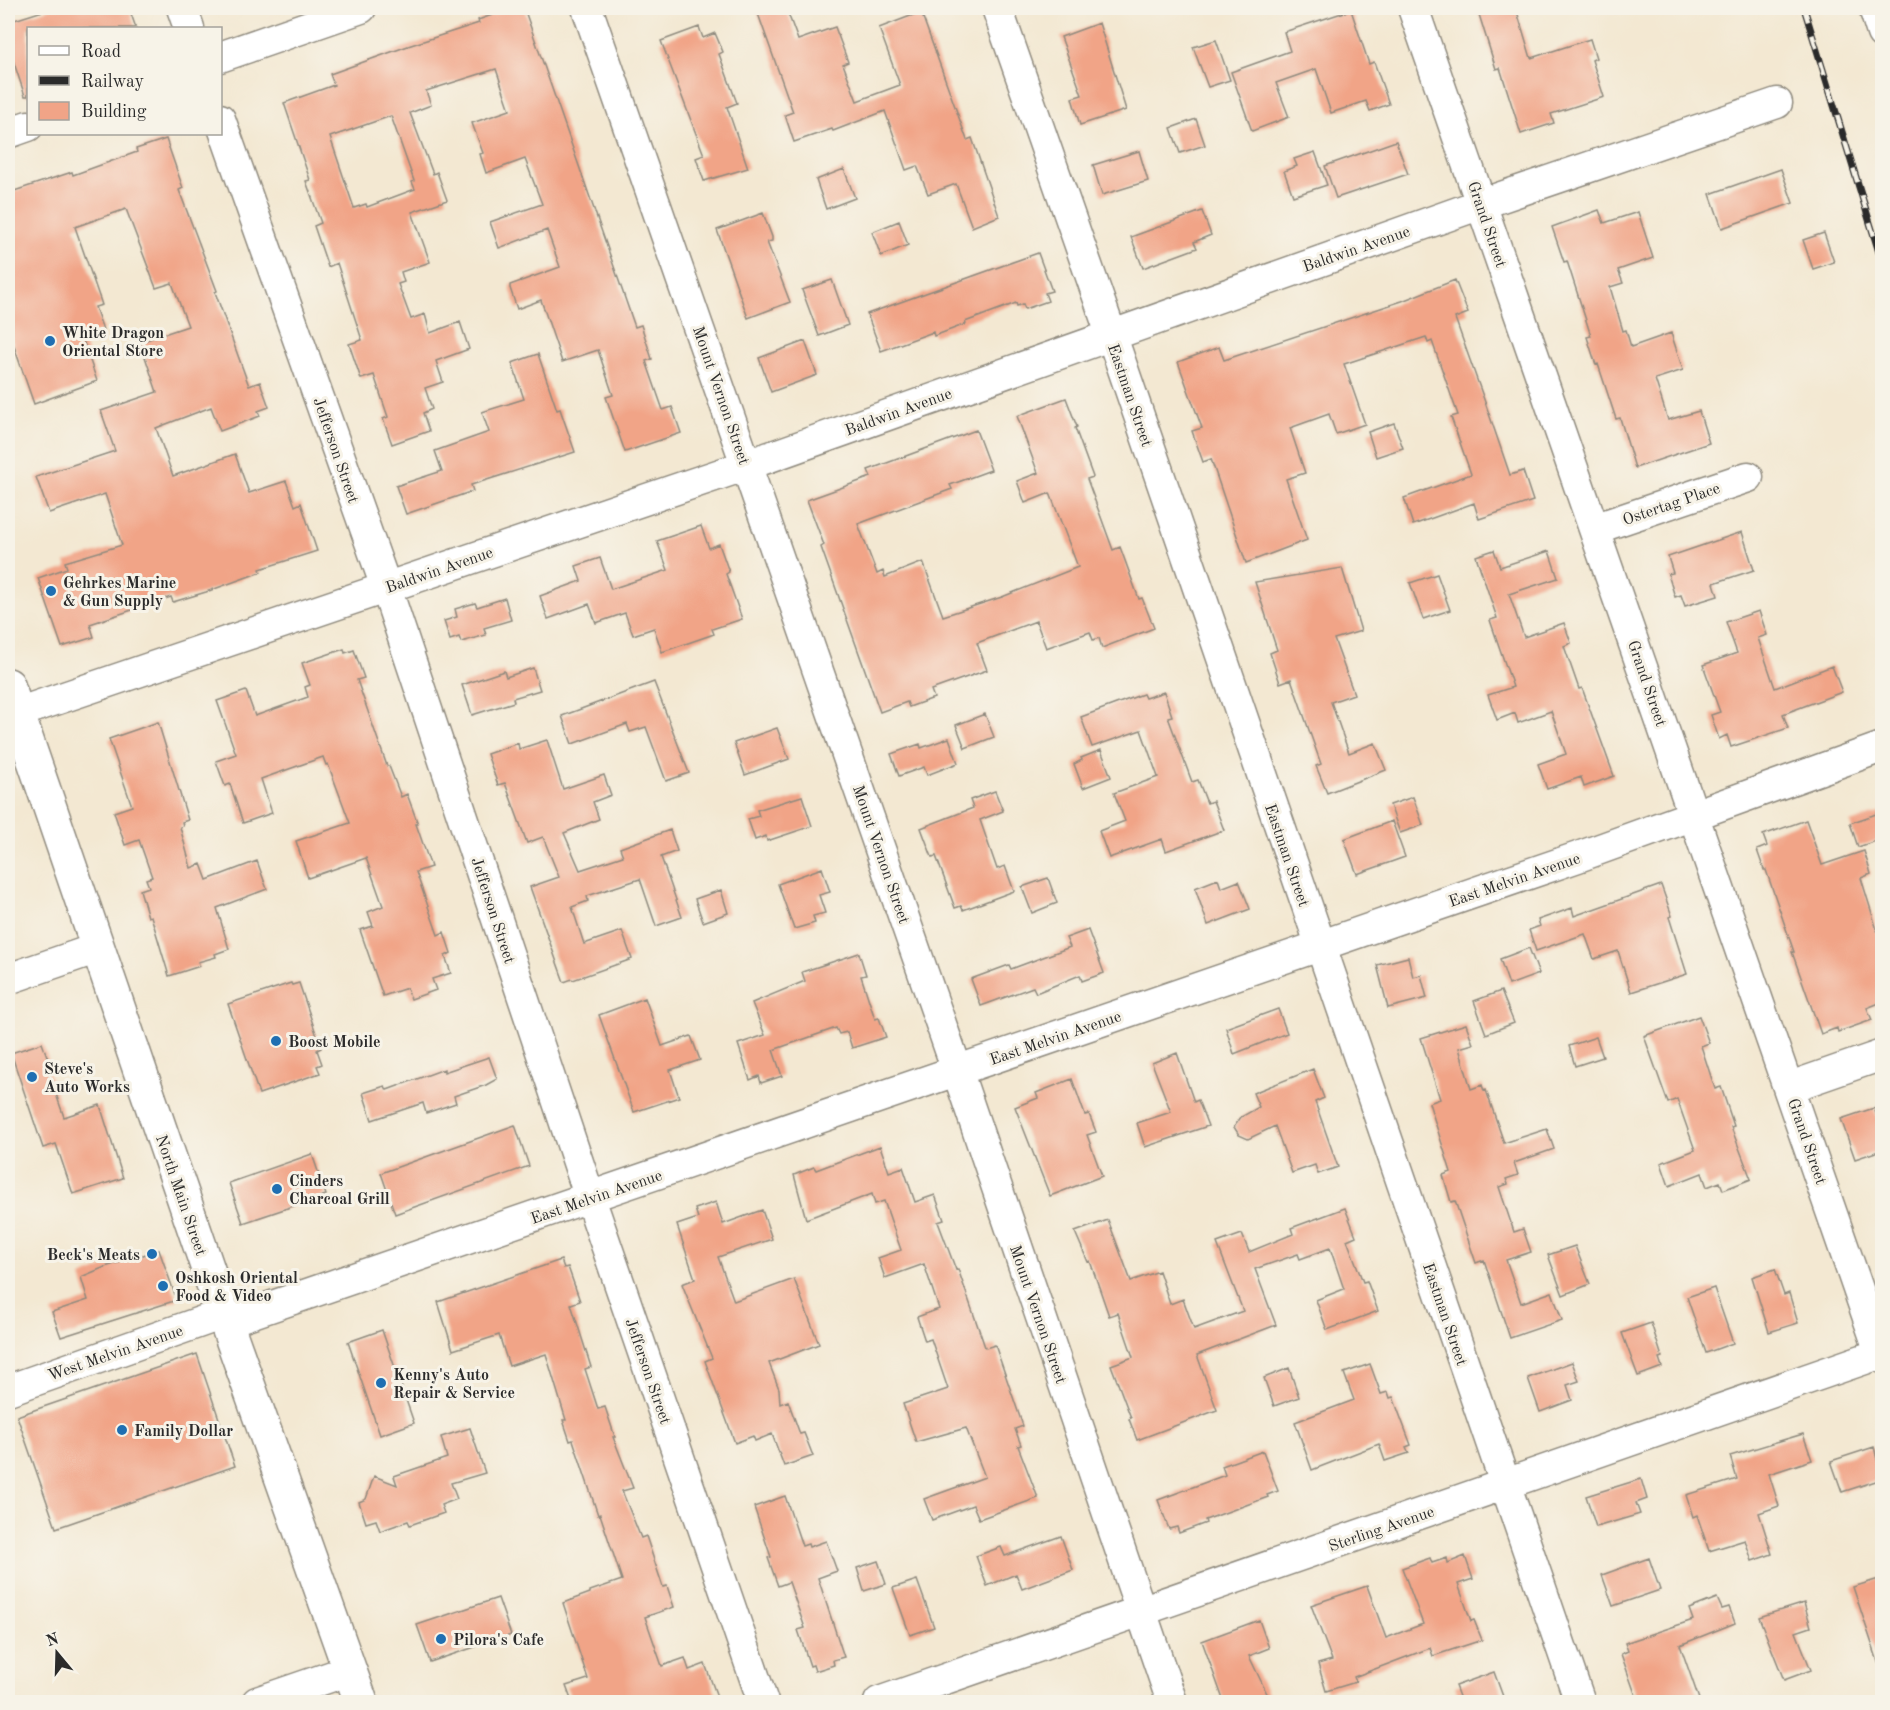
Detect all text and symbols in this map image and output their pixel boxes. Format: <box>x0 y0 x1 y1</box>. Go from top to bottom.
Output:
legend <box>27 27 222 135</box>
text: Road <box>81 43 121 61</box>
text: Railway <box>81 73 144 91</box>
text: Building <box>81 103 147 121</box>
street label: Grand Street <box>1464 180 1508 270</box>
street label: Baldwin Avenue <box>1301 224 1412 276</box>
street label: Mount Vernon Street <box>689 324 751 467</box>
place label: White Dragon Oriental Store <box>62 326 164 360</box>
marker: White Dragon Oriental Store <box>43 334 57 348</box>
street label: Eastman Street <box>1104 342 1154 450</box>
street label: Baldwin Avenue <box>843 386 954 440</box>
street label: Jefferson Street <box>309 396 361 506</box>
street label: Ostertag Place <box>1621 481 1722 529</box>
street label: Baldwin Avenue <box>384 545 495 597</box>
place label: Gehrkes Marine & Gun Supply <box>63 576 176 610</box>
marker: Gehrkes Marine & Gun Supply <box>44 584 58 598</box>
street label: Grand Street <box>1624 639 1668 729</box>
street label: Mount Vernon Street <box>849 783 911 926</box>
street label: Eastman Street <box>1261 802 1311 910</box>
street label: East Melvin Avenue <box>1447 851 1582 911</box>
street label: Jefferson Street <box>467 855 517 966</box>
street label: East Melvin Avenue <box>988 1009 1123 1069</box>
marker: Boost Mobile <box>269 1034 283 1048</box>
place label: Boost Mobile <box>288 1035 381 1051</box>
place label: Steve's Auto Works <box>44 1062 130 1096</box>
marker: Steve's Auto Works <box>25 1070 39 1084</box>
street label: Grand Street <box>1784 1097 1828 1187</box>
street label: North Main Street <box>152 1133 208 1259</box>
street label: East Melvin Avenue <box>529 1168 664 1228</box>
place label: Cinders Charcoal Grill <box>289 1174 390 1208</box>
marker: Cinders Charcoal Grill <box>270 1182 284 1196</box>
street label: Mount Vernon Street <box>1006 1243 1068 1386</box>
marker: Beck's Meats <box>145 1247 159 1261</box>
place label: Beck's Meats <box>47 1248 140 1264</box>
street label: Eastman Street <box>1419 1261 1469 1369</box>
place label: Oshkosh Oriental Food & Video <box>175 1271 298 1305</box>
marker: Oshkosh Oriental Food & Video <box>156 1279 170 1293</box>
street label: Jefferson Street <box>621 1317 673 1427</box>
street label: West Melvin Avenue <box>46 1323 185 1385</box>
place label: Kenny's Auto Repair & Service <box>393 1368 515 1402</box>
marker: Kenny's Auto Repair & Service <box>374 1376 388 1390</box>
marker: Family Dollar <box>115 1423 129 1437</box>
place label: Family Dollar <box>134 1424 233 1440</box>
street label: Sterling Avenue <box>1327 1504 1437 1555</box>
north arrow <box>27 1623 87 1683</box>
text: N <box>44 1631 62 1650</box>
marker: Pilora's Cafe <box>434 1632 448 1646</box>
place label: Pilora's Cafe <box>453 1633 544 1649</box>

